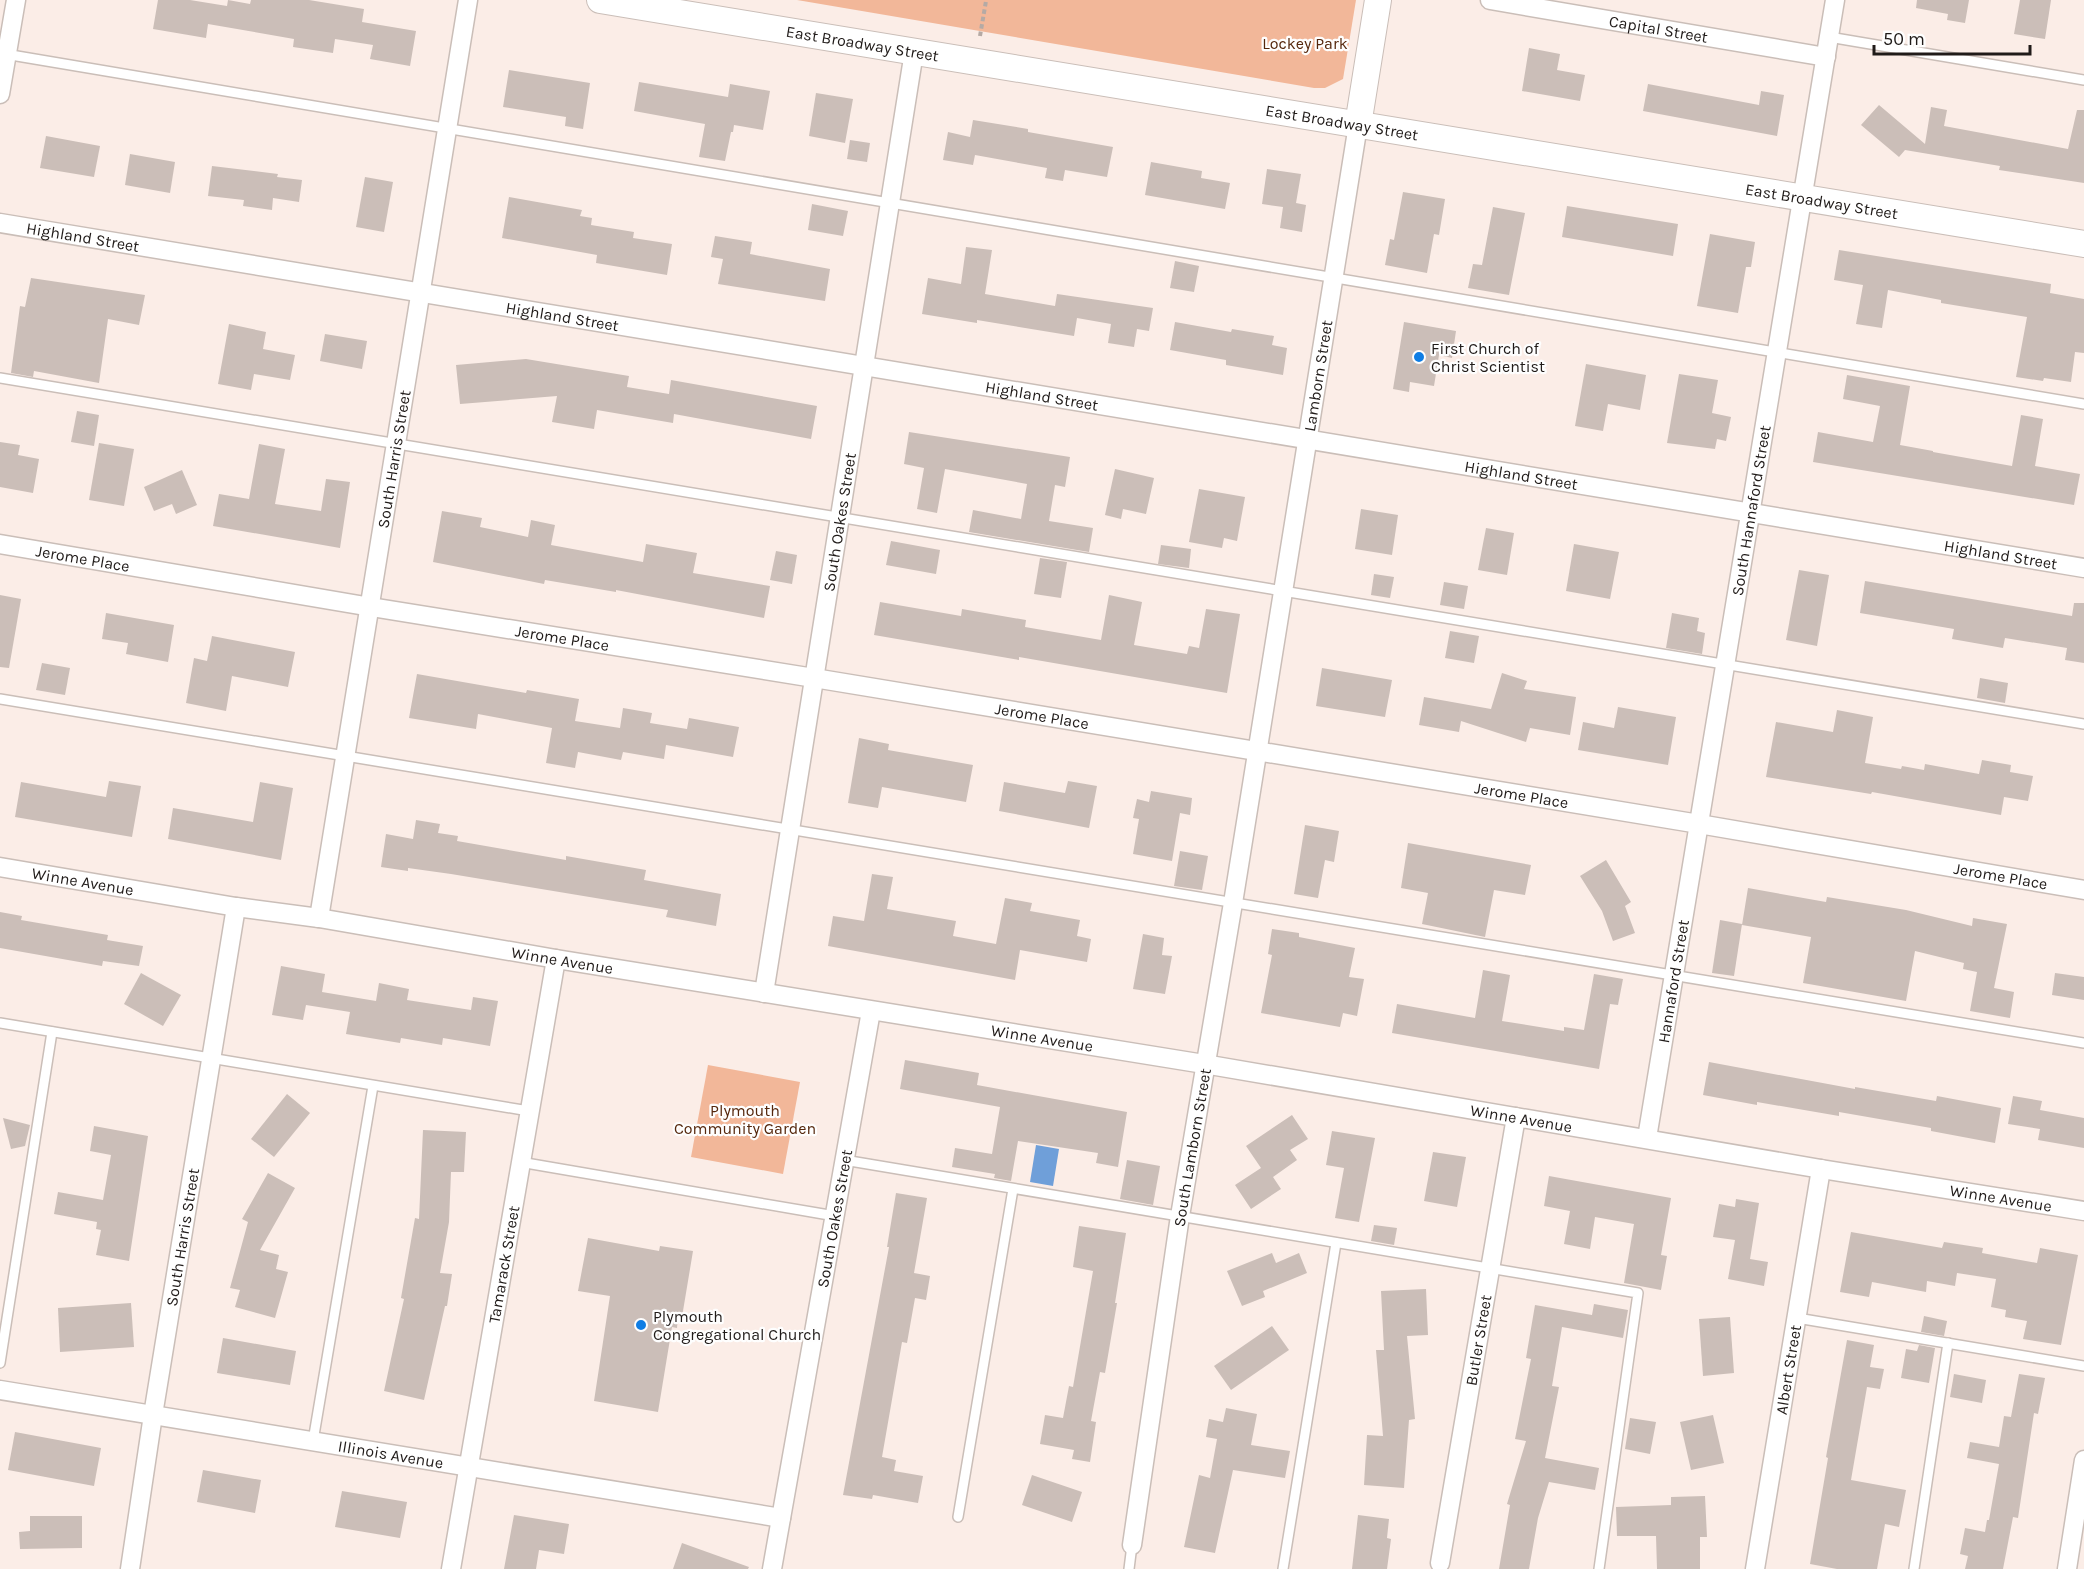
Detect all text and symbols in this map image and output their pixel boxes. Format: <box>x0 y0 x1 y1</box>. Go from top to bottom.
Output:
street label: Capital Street <box>1608 11 1709 46</box>
scale bar <box>1874 18 2030 56</box>
street label: East Broadway Street <box>785 21 940 65</box>
text: 50 m <box>1883 28 1925 50</box>
park label: Lockey Park <box>1262 34 1348 53</box>
street label: East Broadway Street <box>1264 100 1420 144</box>
street label: East Broadway Street <box>1744 179 1899 223</box>
street label: Highland Street <box>25 218 141 255</box>
street label: Highland Street <box>504 297 620 335</box>
street label: Lamborn Street <box>1299 319 1336 433</box>
place label: First Church of Christ Scientist <box>1431 339 1545 376</box>
marker: First Church of Christ Scientist <box>1412 350 1426 364</box>
street label: Highland Street <box>984 377 1100 414</box>
street label: South Harris Street <box>373 389 414 529</box>
street label: South Hannaford Street <box>1727 424 1774 597</box>
street label: South Oakes Street <box>819 451 860 593</box>
street label: Highland Street <box>1463 456 1579 494</box>
street label: Highland Street <box>1943 536 2059 573</box>
street label: Jerome Place <box>34 541 131 575</box>
street label: Jerome Place <box>514 621 611 655</box>
street label: Jerome Place <box>994 699 1090 733</box>
street label: Jerome Place <box>1473 778 1570 812</box>
street label: Jerome Place <box>1952 858 2049 893</box>
street label: Winne Avenue <box>30 863 135 899</box>
street label: Hannaford Street <box>1653 918 1692 1044</box>
street label: Winne Avenue <box>510 942 615 978</box>
street label: Winne Avenue <box>990 1020 1094 1055</box>
street label: South Lamborn Street <box>1169 1067 1214 1228</box>
street label: Winne Avenue <box>1469 1100 1574 1136</box>
park label: Plymouth Community Garden <box>674 1101 816 1138</box>
street label: South Oakes Street <box>813 1148 856 1289</box>
street label: South Harris Street <box>161 1167 203 1308</box>
street label: Winne Avenue <box>1948 1180 2053 1215</box>
street label: Tamarack Street <box>484 1204 523 1325</box>
street label: Butler Street <box>1461 1293 1495 1387</box>
place label: Plymouth Congregational Church <box>653 1307 821 1344</box>
marker: Plymouth Congregational Church <box>634 1318 648 1332</box>
street label: Albert Street <box>1771 1323 1805 1416</box>
street label: Illinois Avenue <box>337 1436 445 1472</box>

